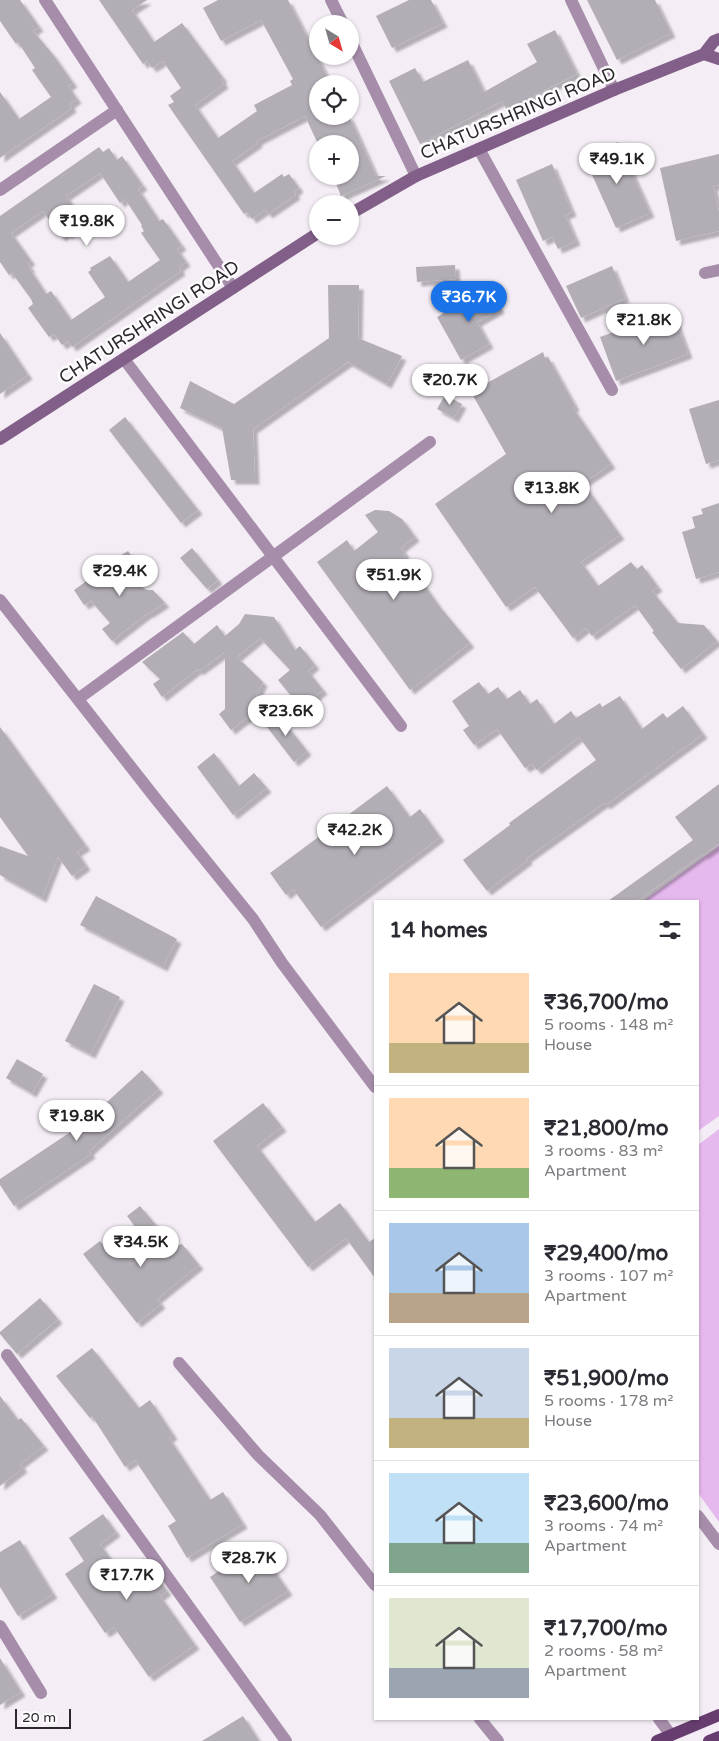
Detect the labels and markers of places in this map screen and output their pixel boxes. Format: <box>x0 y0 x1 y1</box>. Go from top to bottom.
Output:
pin: ₹49.1K <box>576 142 658 185</box>
pin: ₹19.8K <box>46 204 128 247</box>
pin: ₹36.7K <box>428 280 510 323</box>
pin: ₹21.8K <box>603 304 685 346</box>
pin: ₹20.7K <box>409 364 491 406</box>
pin: ₹13.8K <box>511 472 593 514</box>
pin: ₹29.4K <box>79 554 161 597</box>
pin: ₹51.9K <box>353 558 435 601</box>
pin: ₹23.6K <box>245 694 327 737</box>
pin: ₹42.2K <box>314 814 396 856</box>
pin: ₹19.8K <box>36 1100 118 1142</box>
pin: ₹34.5K <box>100 1226 182 1268</box>
pin: ₹28.7K <box>208 1542 290 1584</box>
pin: ₹17.7K <box>86 1558 168 1601</box>

